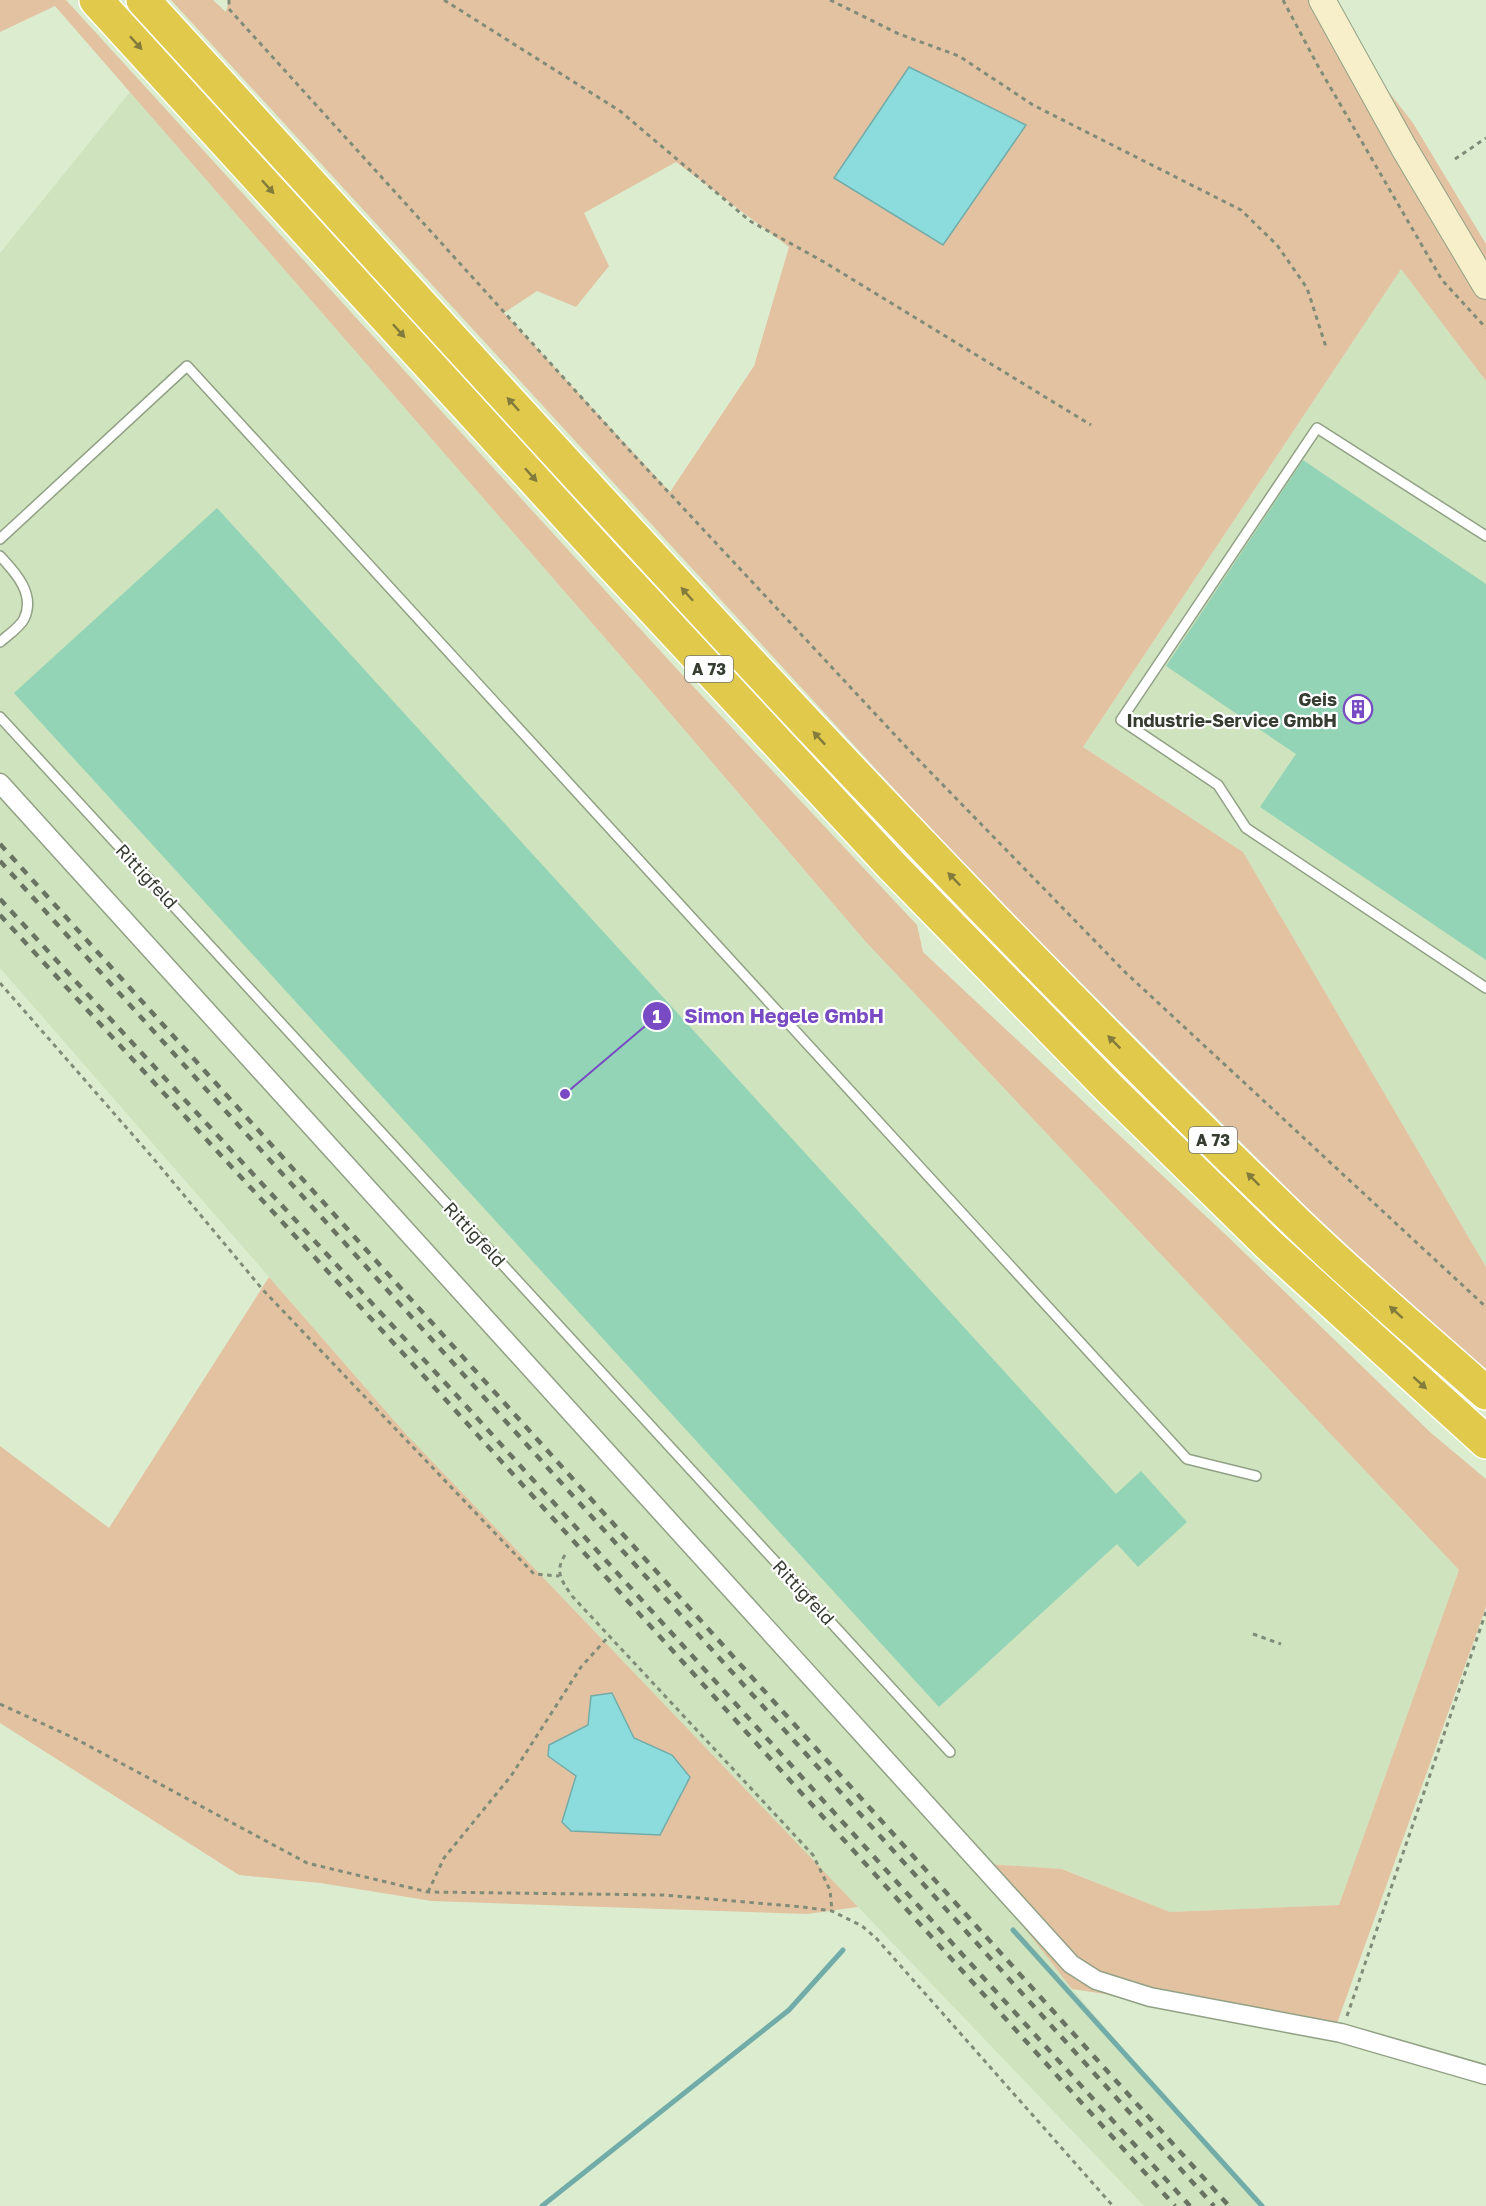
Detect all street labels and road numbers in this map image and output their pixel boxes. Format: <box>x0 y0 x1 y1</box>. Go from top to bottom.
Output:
road number: A 73 <box>685 656 733 682</box>
street label: Rittigfeld <box>111 839 183 913</box>
road number: A 73 <box>1189 1127 1237 1153</box>
street label: Rittigfeld <box>439 1197 511 1271</box>
street label: Rittigfeld <box>768 1555 840 1629</box>

